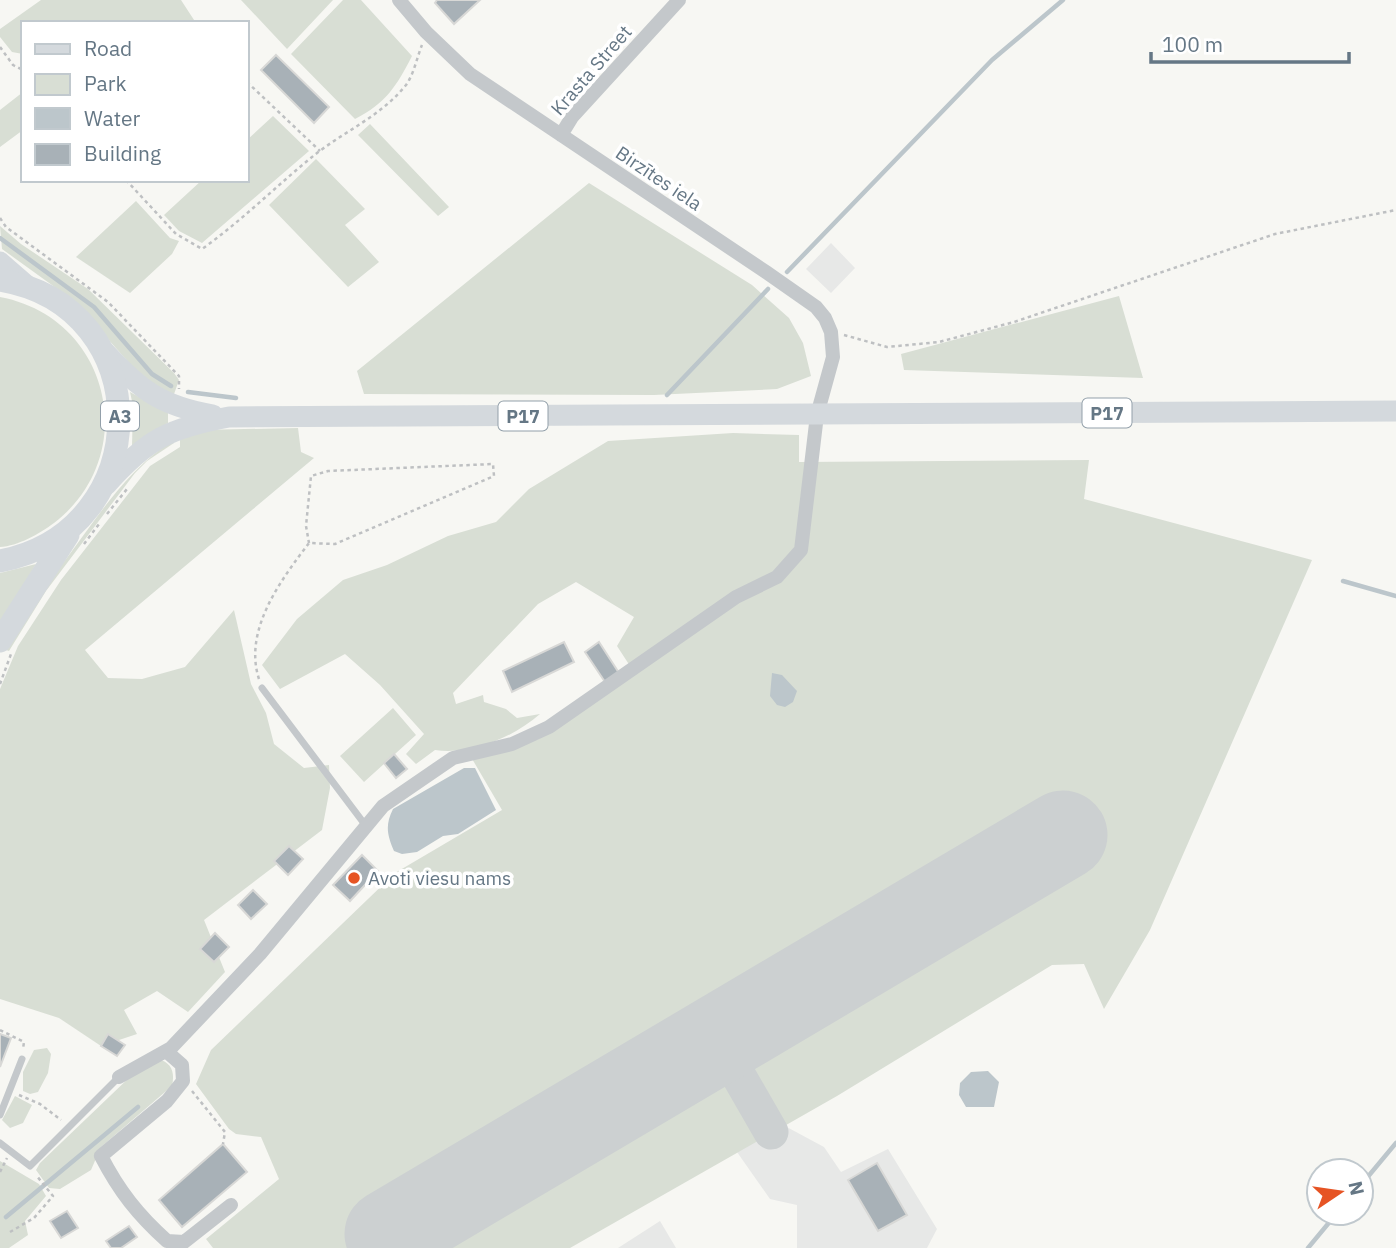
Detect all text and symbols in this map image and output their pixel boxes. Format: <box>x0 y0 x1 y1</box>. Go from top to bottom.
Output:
street label: Krasta Street <box>545 20 637 120</box>
legend <box>21 21 248 182</box>
scale bar <box>1151 21 1349 65</box>
text: 100 m <box>1162 30 1223 58</box>
text: Road <box>84 34 132 62</box>
text: Park <box>84 69 127 97</box>
text: Water <box>84 104 141 132</box>
text: Building <box>84 139 161 167</box>
street label: Birzītes iela <box>611 140 707 216</box>
road number: P17 <box>1082 398 1132 428</box>
road number: A3 <box>101 402 139 430</box>
road number: P17 <box>498 402 548 430</box>
place label: Avoti viesu nams <box>368 866 511 890</box>
marker: Avoti viesu nams <box>346 870 362 886</box>
north arrow <box>1305 1157 1375 1227</box>
text: N <box>1343 1179 1370 1198</box>

